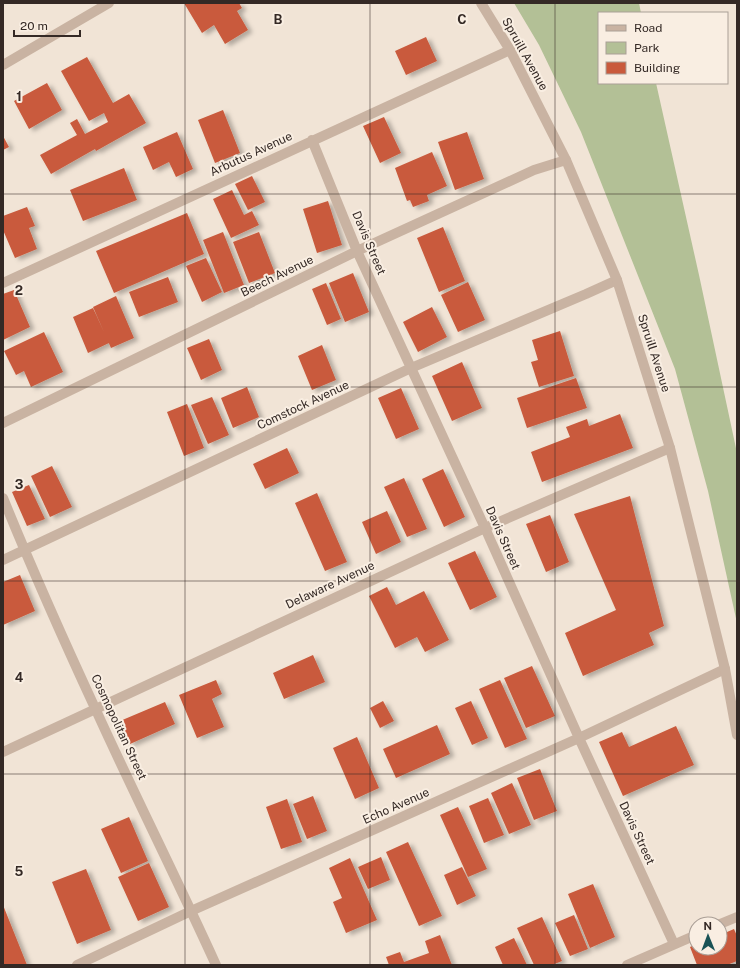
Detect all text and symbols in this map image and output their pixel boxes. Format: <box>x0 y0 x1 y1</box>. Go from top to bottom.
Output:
scale bar <box>14 12 80 38</box>
text: B <box>274 12 283 27</box>
text: C <box>457 12 467 27</box>
legend <box>598 12 728 84</box>
street label: Spruill Avenue <box>499 15 551 93</box>
text: 20 m <box>20 19 48 33</box>
text: Road <box>634 21 662 35</box>
text: Park <box>634 41 660 55</box>
text: Building <box>634 61 680 75</box>
text: 1 <box>16 89 22 104</box>
street label: Arbutus Avenue <box>208 129 294 179</box>
street label: Davis Street <box>349 209 389 277</box>
street label: Beech Avenue <box>238 252 316 300</box>
text: 2 <box>15 283 23 298</box>
street label: Spruill Avenue <box>635 312 673 394</box>
street label: Comstock Avenue <box>255 377 351 432</box>
text: 3 <box>15 477 24 492</box>
street label: Davis Street <box>483 504 523 572</box>
street label: Delaware Avenue <box>283 558 377 612</box>
text: 4 <box>15 670 24 685</box>
street label: Cosmopolitan Street <box>88 672 150 782</box>
street label: Echo Avenue <box>360 785 432 827</box>
street label: Davis Street <box>616 799 658 867</box>
text: 5 <box>15 864 24 879</box>
north arrow <box>688 916 728 956</box>
text: N <box>703 920 712 932</box>

